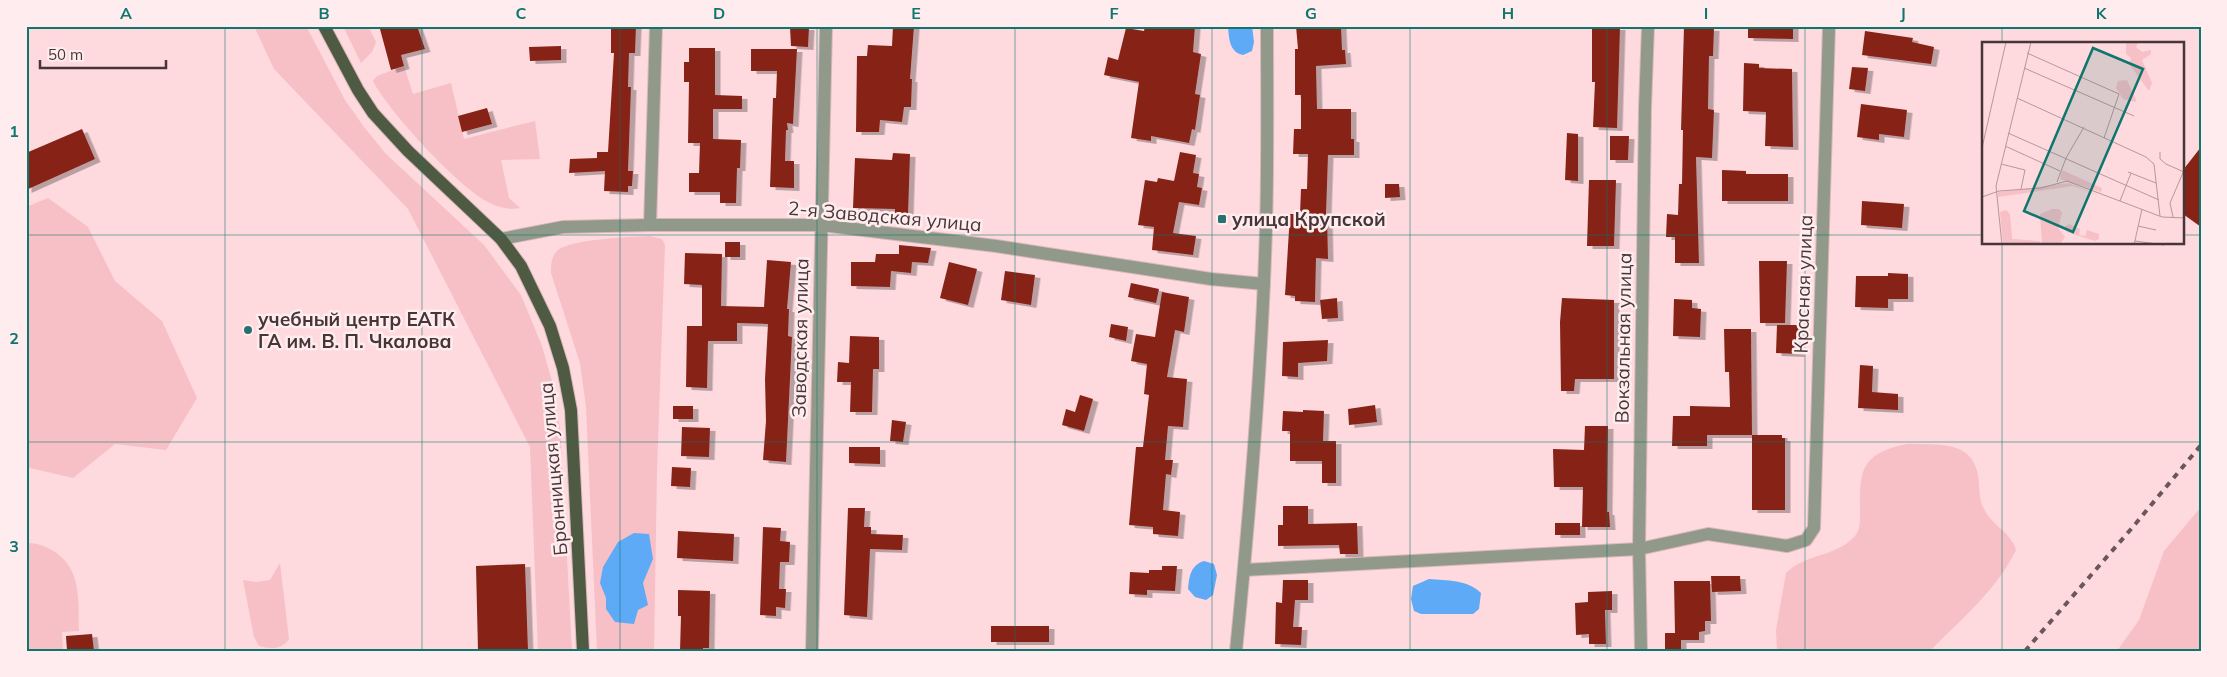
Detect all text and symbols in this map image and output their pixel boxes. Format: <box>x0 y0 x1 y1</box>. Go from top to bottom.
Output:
text: A <box>120 3 132 23</box>
text: B <box>318 3 330 23</box>
text: C <box>516 3 527 23</box>
text: D <box>713 3 725 23</box>
text: E <box>911 3 921 23</box>
text: F <box>1109 3 1119 23</box>
text: G <box>1305 3 1317 23</box>
text: H <box>1502 3 1514 23</box>
text: I <box>1704 3 1708 23</box>
text: J <box>1900 3 1906 23</box>
text: K <box>2096 3 2108 23</box>
scale bar <box>40 38 166 70</box>
inset map <box>1982 42 2184 245</box>
text: 50 m <box>48 45 83 64</box>
text: 1 <box>9 121 19 141</box>
street label: 2-я Заводская улица <box>787 196 983 236</box>
place label: улица Крупской <box>1232 207 1386 231</box>
marker: улица Крупской <box>1216 213 1228 225</box>
street label: Красная улица <box>1789 214 1817 354</box>
street label: Вокзальная улица <box>1610 252 1636 424</box>
street label: Заводская улица <box>787 258 813 418</box>
place label: учебный центр ЕАТК ГА им. В. П. Чкалова <box>258 307 456 353</box>
marker: учебный центр ЕАТК ГА им. В. П. Чкалова <box>242 324 254 336</box>
text: 2 <box>9 328 19 348</box>
street label: Бронницкая улица <box>533 381 573 557</box>
text: 3 <box>9 536 19 556</box>

